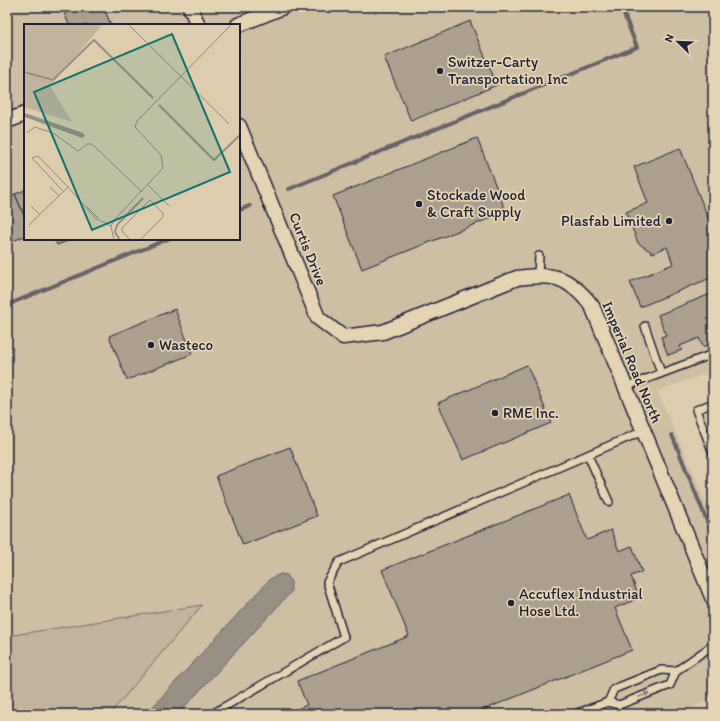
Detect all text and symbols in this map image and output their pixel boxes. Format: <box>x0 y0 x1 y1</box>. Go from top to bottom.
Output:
north arrow <box>658 22 698 62</box>
inset map <box>24 24 240 240</box>
text: N <box>662 32 677 44</box>
place label: Switzer-Carty Transportation Inc <box>448 53 568 88</box>
marker: Switzer-Carty Transportation Inc <box>435 66 445 76</box>
place label: Stockade Wood & Craft Supply <box>427 186 525 221</box>
marker: Stockade Wood & Craft Supply <box>414 199 424 209</box>
street label: Curtis Drive <box>285 210 331 288</box>
place label: Plasfab Limited <box>561 212 662 230</box>
marker: Plasfab Limited <box>664 216 674 226</box>
street label: Imperial Road North <box>598 298 666 426</box>
place label: Wasteco <box>159 336 213 354</box>
marker: Wasteco <box>146 340 156 350</box>
place label: RME Inc. <box>503 404 559 422</box>
marker: RME Inc. <box>490 408 500 418</box>
place label: Accuflex Industrial Hose Ltd. <box>519 585 643 620</box>
marker: Accuflex Industrial Hose Ltd. <box>506 598 516 608</box>
one-way arrow <box>639 692 650 698</box>

